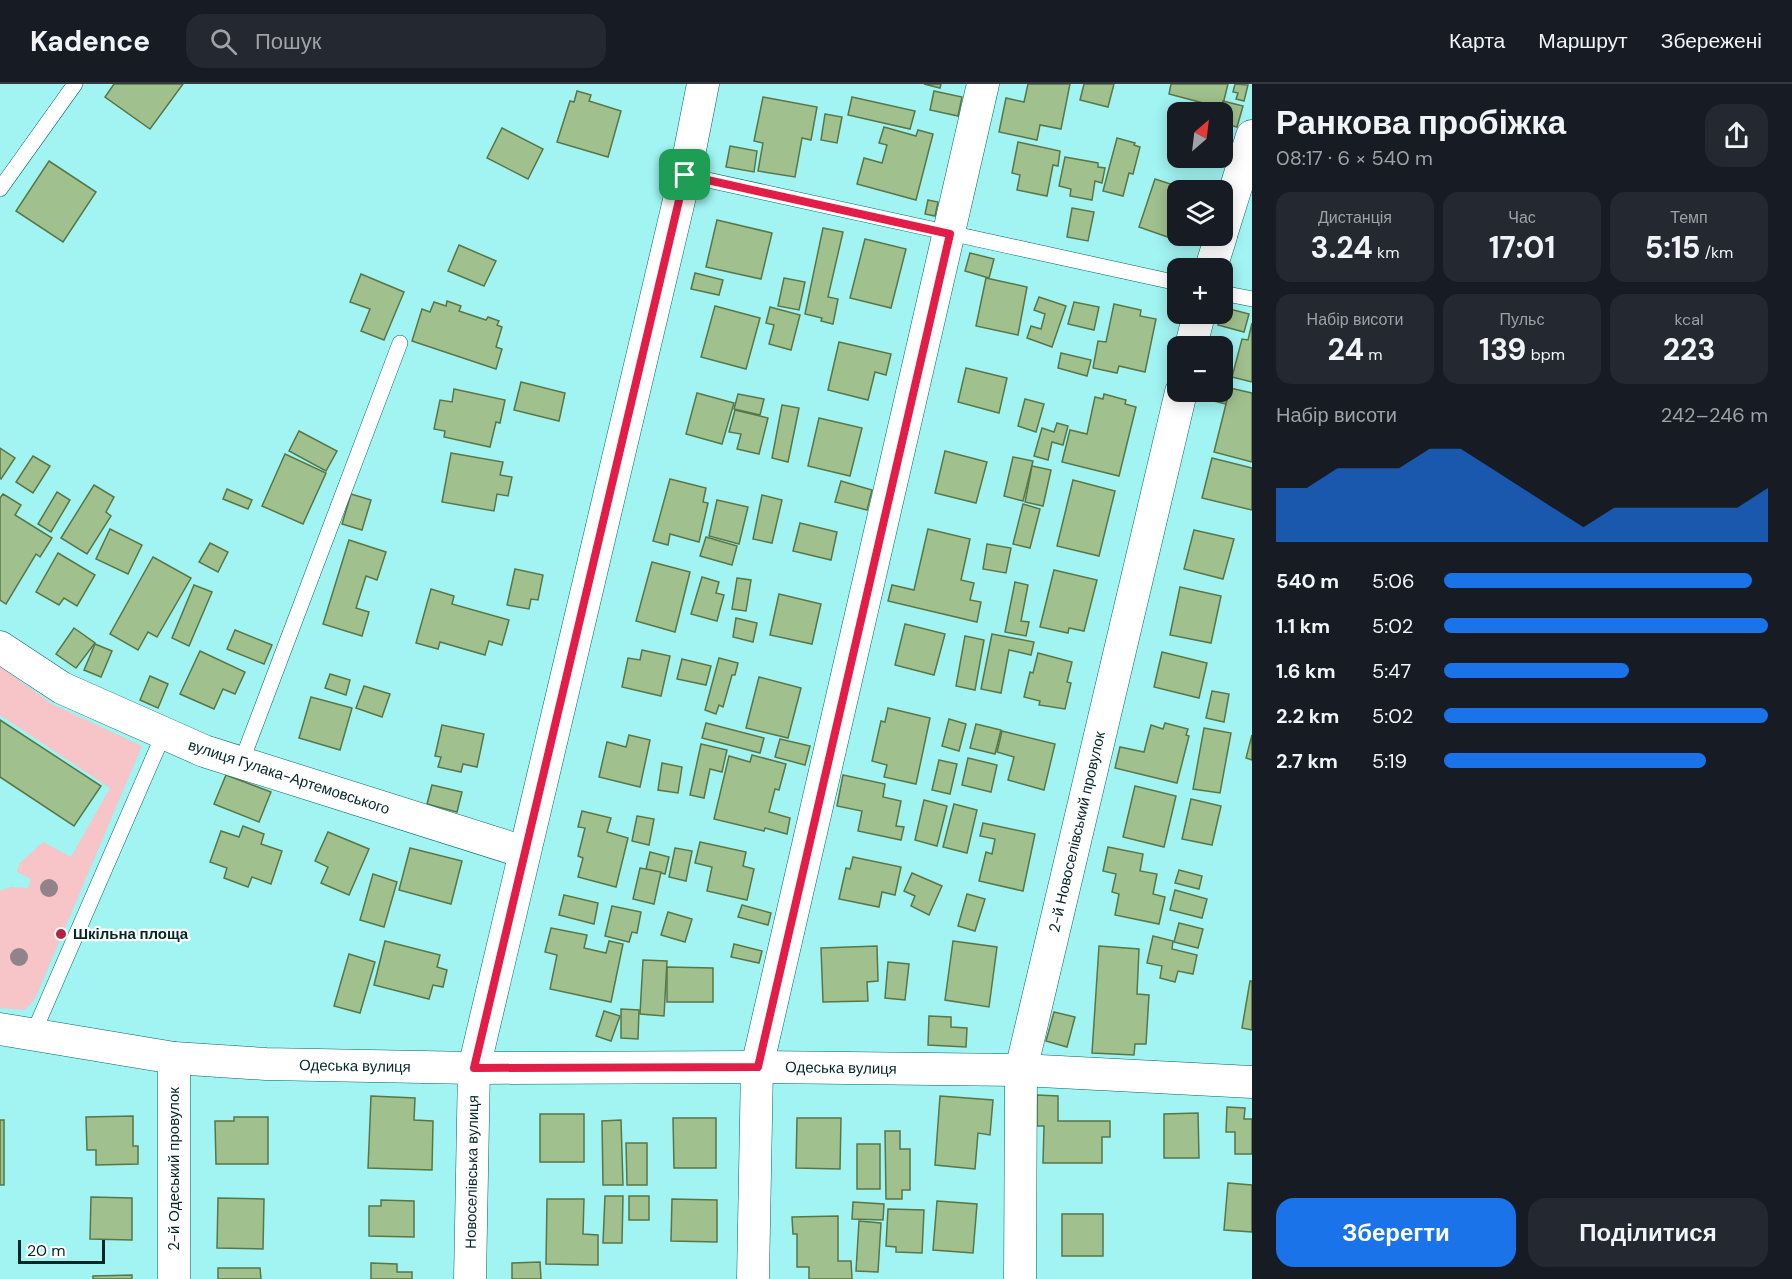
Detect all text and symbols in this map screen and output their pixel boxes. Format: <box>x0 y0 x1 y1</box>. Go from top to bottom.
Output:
search box <box>186 14 606 68</box>
text: Kadence <box>30 23 150 60</box>
icon: search <box>207 25 240 58</box>
text: Пошук <box>255 27 321 56</box>
text: Карта <box>1449 27 1505 55</box>
text: Маршрут <box>1538 27 1628 55</box>
text: Збережені <box>1661 27 1762 55</box>
text: Ранкова пробіжка <box>1276 101 1566 144</box>
north arrow <box>1167 102 1233 168</box>
map controls <box>1167 102 1233 402</box>
button: share <box>1705 104 1768 167</box>
text: 08:17 · 6 × 540 m <box>1276 145 1433 171</box>
pin <box>659 149 710 200</box>
icon: arrive <box>668 158 701 191</box>
button: layers <box>1167 180 1233 246</box>
text: Дистанція <box>1318 207 1392 228</box>
text: Час <box>1508 207 1536 228</box>
text: Темп <box>1670 207 1708 228</box>
text: 3.24 <box>1311 228 1373 267</box>
text: 17:01 <box>1489 228 1555 267</box>
text: 5:15 <box>1645 228 1701 267</box>
text: km <box>1373 242 1399 263</box>
text: /km <box>1701 242 1733 263</box>
button: + <box>1167 258 1233 324</box>
text: Набір висоти <box>1307 309 1403 330</box>
text: Пульс <box>1500 309 1544 330</box>
text: kcal <box>1675 309 1703 330</box>
text: 24 <box>1327 330 1364 369</box>
text: 139 <box>1479 330 1526 369</box>
text: 223 <box>1663 330 1715 369</box>
button: − <box>1167 336 1233 402</box>
text: m <box>1364 344 1383 365</box>
text: bpm <box>1526 344 1565 365</box>
text: Набір висоти <box>1276 402 1397 428</box>
text: 242–246 m <box>1661 402 1768 428</box>
text: 540 m <box>1276 568 1339 594</box>
text: 5:06 <box>1372 568 1414 594</box>
text: 1.1 km <box>1276 613 1330 639</box>
text: 5:02 <box>1372 613 1413 639</box>
text: 1.6 km <box>1276 658 1335 684</box>
text: 5:47 <box>1372 658 1411 684</box>
text: 2.2 km <box>1276 703 1339 729</box>
text: 5:02 <box>1372 703 1413 729</box>
street label: 2-й Новоселівський провулок <box>1044 729 1110 934</box>
street label: вулиця Гулака-Артемовського <box>186 735 392 819</box>
text: 2.7 km <box>1276 748 1338 774</box>
text: 5:19 <box>1372 748 1407 774</box>
place label: Шкільна площа <box>73 924 189 944</box>
marker: Шкільна площа <box>54 927 68 941</box>
street label: Одеська вулиця <box>299 1055 411 1077</box>
street label: Одеська вулиця <box>785 1057 897 1079</box>
street label: 2-й Одеський провулок <box>164 1087 184 1251</box>
street label: Новоселівська вулиця <box>461 1095 483 1249</box>
button: Зберегти <box>1276 1198 1516 1267</box>
button: Поділитися <box>1528 1198 1768 1267</box>
scale bar <box>18 1237 105 1264</box>
text: 20 m <box>27 1240 66 1261</box>

